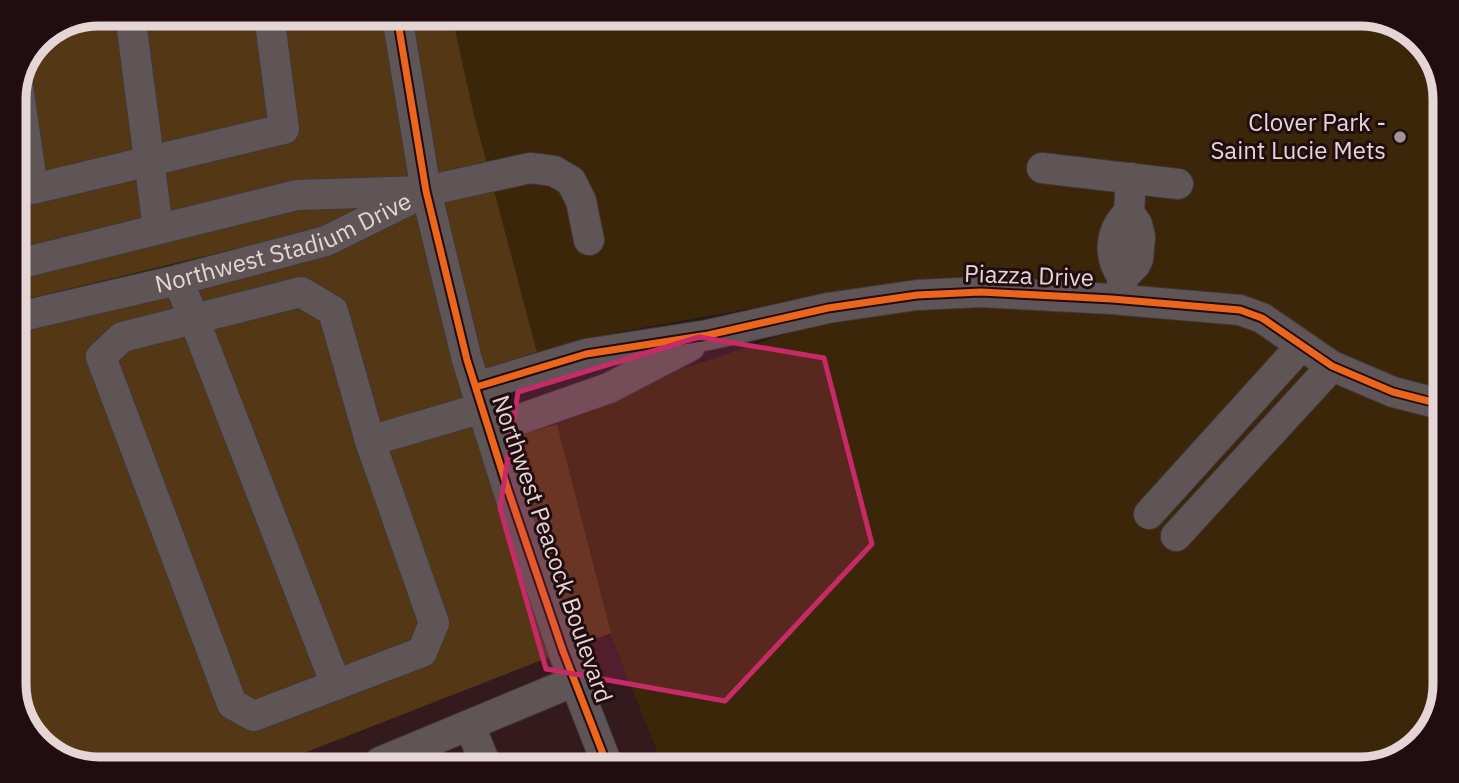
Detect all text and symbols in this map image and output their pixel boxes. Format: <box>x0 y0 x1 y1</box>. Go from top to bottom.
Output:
place label: Clover Park - Saint Lucie Mets <box>1210 106 1386 166</box>
marker: Clover Park - Saint Lucie Mets <box>1392 129 1408 145</box>
street label: Northwest Stadium Drive <box>152 184 416 300</box>
street label: Piazza Drive <box>964 257 1094 293</box>
street label: Northwest Peacock Boulevard <box>485 391 621 707</box>

